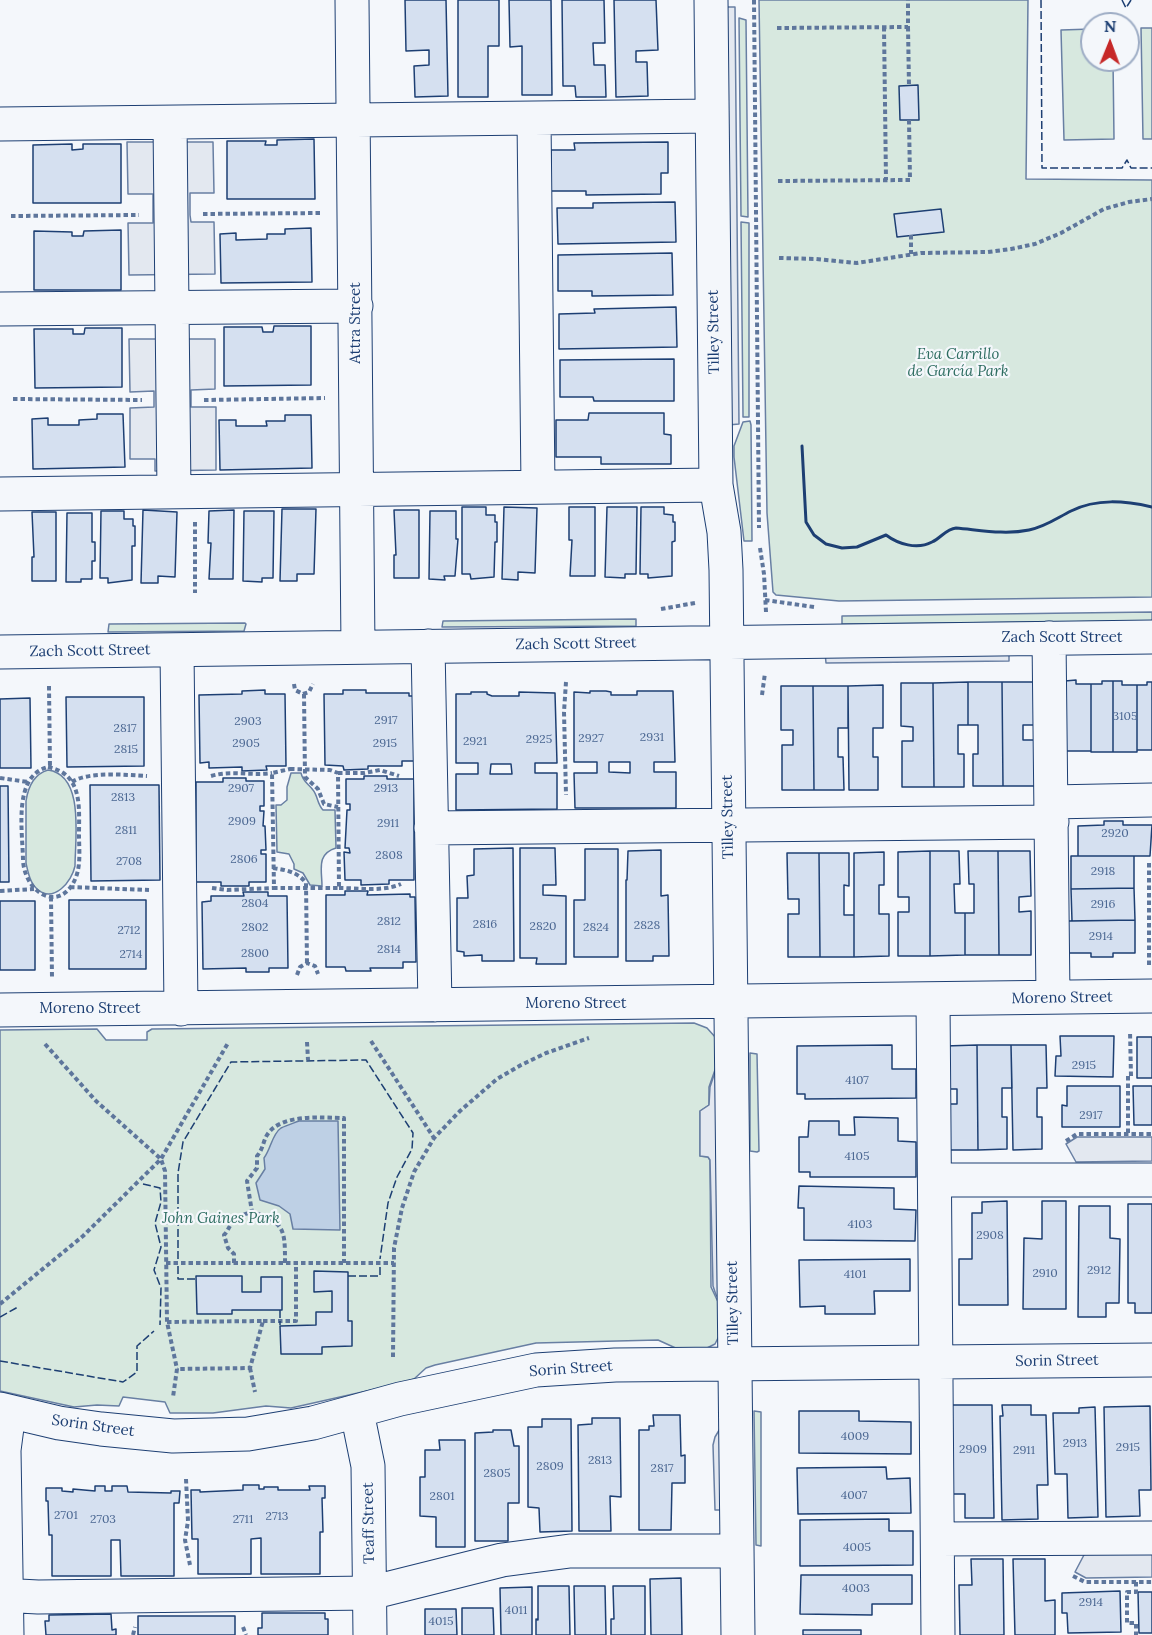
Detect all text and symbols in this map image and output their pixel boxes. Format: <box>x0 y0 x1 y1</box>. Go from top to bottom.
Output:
north arrow <box>1080 12 1140 72</box>
text: N <box>1104 16 1117 36</box>
street label: Attra Street <box>347 282 365 364</box>
street label: Tilley Street <box>704 290 724 374</box>
park label: Eva Carrillo de García Park <box>907 346 1009 381</box>
street label: Zach Scott Street <box>1001 629 1123 647</box>
street label: Zach Scott Street <box>515 634 637 654</box>
street label: Zach Scott Street <box>29 641 151 661</box>
house number: 3105 <box>1112 710 1138 724</box>
house number: 2917 <box>374 714 398 728</box>
house number: 2903 <box>234 715 262 729</box>
house number: 2817 <box>113 722 137 736</box>
house number: 2931 <box>640 731 664 745</box>
house number: 2927 <box>578 732 604 746</box>
house number: 2925 <box>526 733 552 747</box>
house number: 2921 <box>463 735 487 749</box>
house number: 2905 <box>232 737 260 751</box>
house number: 2915 <box>373 737 397 751</box>
house number: 2815 <box>114 743 138 757</box>
street label: Tilley Street <box>718 775 738 859</box>
house number: 2907 <box>228 782 254 796</box>
house number: 2913 <box>374 782 398 796</box>
house number: 2813 <box>111 791 135 805</box>
house number: 2909 <box>228 815 256 829</box>
house number: 2911 <box>377 817 399 831</box>
house number: 2811 <box>115 824 137 838</box>
house number: 2920 <box>1101 827 1129 841</box>
house number: 2808 <box>375 849 403 863</box>
house number: 2806 <box>230 853 258 867</box>
house number: 2708 <box>116 855 142 869</box>
house number: 2918 <box>1091 865 1115 879</box>
house number: 2804 <box>241 897 269 911</box>
house number: 2916 <box>1091 898 1115 912</box>
house number: 2812 <box>377 915 401 929</box>
house number: 2816 <box>473 918 497 932</box>
house number: 2828 <box>634 919 660 933</box>
house number: 2820 <box>529 920 557 934</box>
house number: 2802 <box>242 921 268 935</box>
house number: 2824 <box>583 921 609 935</box>
house number: 2712 <box>118 924 140 938</box>
house number: 2914 <box>1089 930 1113 944</box>
house number: 2814 <box>377 943 401 957</box>
house number: 2800 <box>241 947 269 961</box>
house number: 2714 <box>120 948 142 962</box>
street label: Moreno Street <box>1011 988 1113 1008</box>
street label: Moreno Street <box>525 995 627 1013</box>
street label: Moreno Street <box>39 1000 141 1018</box>
house number: 2915 <box>1072 1059 1096 1073</box>
house number: 4107 <box>845 1074 869 1088</box>
house number: 2917 <box>1079 1109 1103 1123</box>
house number: 4105 <box>845 1150 869 1164</box>
park label: John Gaines Park <box>162 1210 280 1228</box>
house number: 4103 <box>847 1218 873 1232</box>
house number: 2908 <box>976 1229 1004 1243</box>
street label: Tilley Street <box>723 1261 743 1345</box>
house number: 2912 <box>1087 1264 1111 1278</box>
house number: 2910 <box>1032 1267 1058 1281</box>
house number: 4101 <box>844 1268 866 1282</box>
street label: Sorin Street <box>1015 1351 1099 1371</box>
street label: Sorin Street <box>529 1357 613 1381</box>
street label: Sorin Street <box>50 1411 136 1441</box>
house number: 4009 <box>841 1430 869 1444</box>
house number: 2913 <box>1063 1437 1087 1451</box>
house number: 2915 <box>1116 1441 1140 1455</box>
house number: 2909 <box>959 1443 987 1457</box>
house number: 2911 <box>1013 1444 1035 1458</box>
house number: 2813 <box>588 1454 612 1468</box>
house number: 2809 <box>536 1460 564 1474</box>
house number: 2817 <box>650 1462 674 1476</box>
house number: 2805 <box>483 1467 511 1481</box>
street label: Teaff Street <box>359 1482 379 1564</box>
house number: 4007 <box>841 1489 867 1503</box>
house number: 2801 <box>429 1490 455 1504</box>
house number: 2701 <box>54 1509 78 1523</box>
house number: 2713 <box>265 1510 289 1524</box>
house number: 2703 <box>90 1513 116 1527</box>
house number: 2711 <box>233 1513 253 1527</box>
house number: 4005 <box>843 1541 871 1555</box>
house number: 4003 <box>842 1582 870 1596</box>
house number: 2914 <box>1079 1596 1103 1610</box>
house number: 4011 <box>505 1604 527 1618</box>
house number: 4015 <box>429 1615 453 1629</box>

